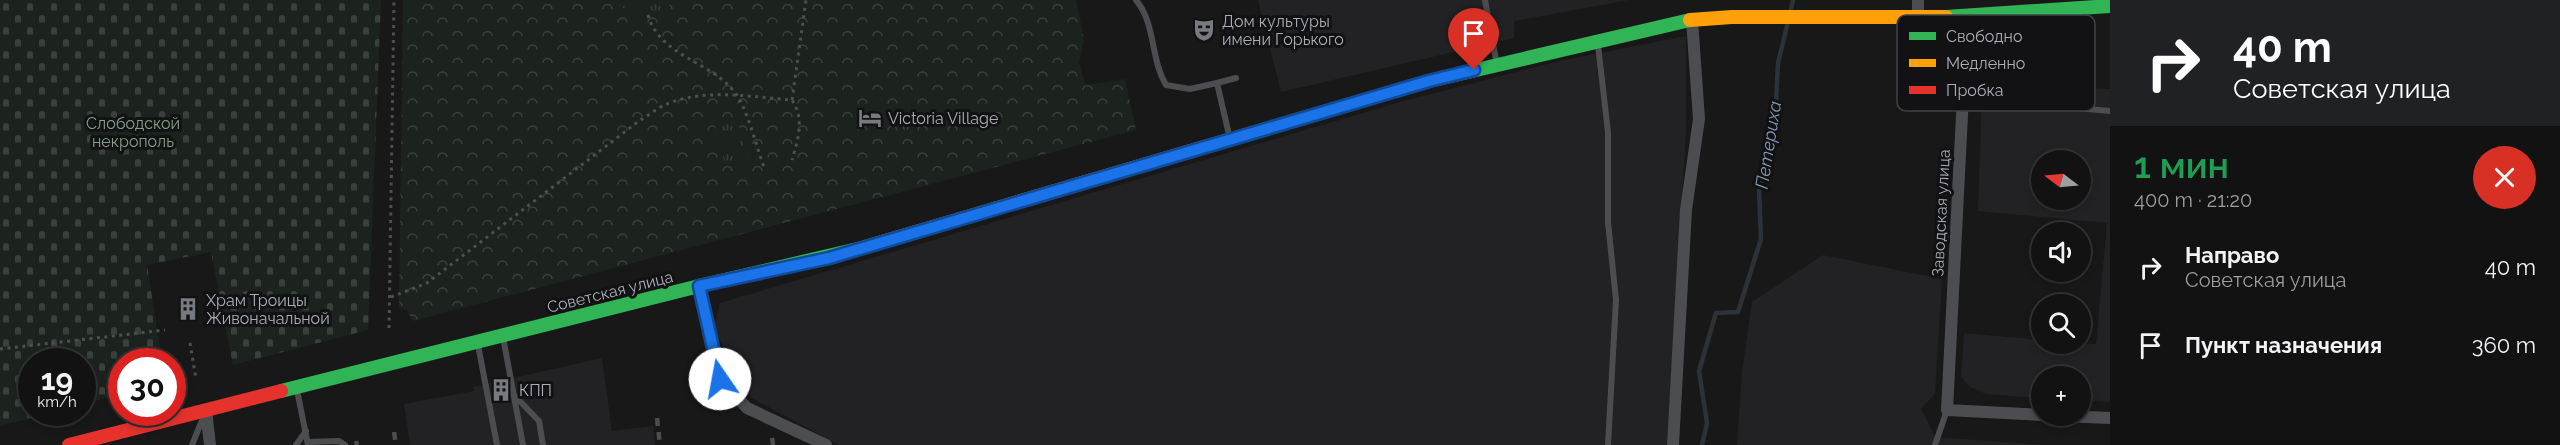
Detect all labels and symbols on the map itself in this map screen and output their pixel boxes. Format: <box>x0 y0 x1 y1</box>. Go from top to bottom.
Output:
pin <box>1448 8 1499 70</box>
place label: Дом культуры имени Горького <box>1222 12 1344 49</box>
legend <box>1897 15 2095 111</box>
theatre icon: Дом культуры имени Горького <box>1191 17 1217 43</box>
text: Свободно <box>1946 27 2022 46</box>
text: Медленно <box>1946 54 2025 73</box>
text: Пробка <box>1946 81 2004 100</box>
water label: Петериха <box>1751 99 1785 190</box>
hotel icon: Victoria Village <box>857 105 883 131</box>
place label: Victoria Village <box>888 109 998 128</box>
park label: Слободской некрополь <box>86 114 180 151</box>
street label: Заводская улица <box>1928 149 1954 277</box>
north arrow <box>2031 150 2091 210</box>
street label: Советская улица <box>545 267 675 317</box>
place label: Храм Троицы Живоначальной <box>206 291 330 328</box>
building icon: Храм Троицы Живоначальной <box>175 296 201 322</box>
position arrow <box>688 347 752 411</box>
speed limit sign: 30 <box>108 348 186 426</box>
building icon: КПП <box>488 377 514 403</box>
place label: КПП <box>519 381 552 400</box>

